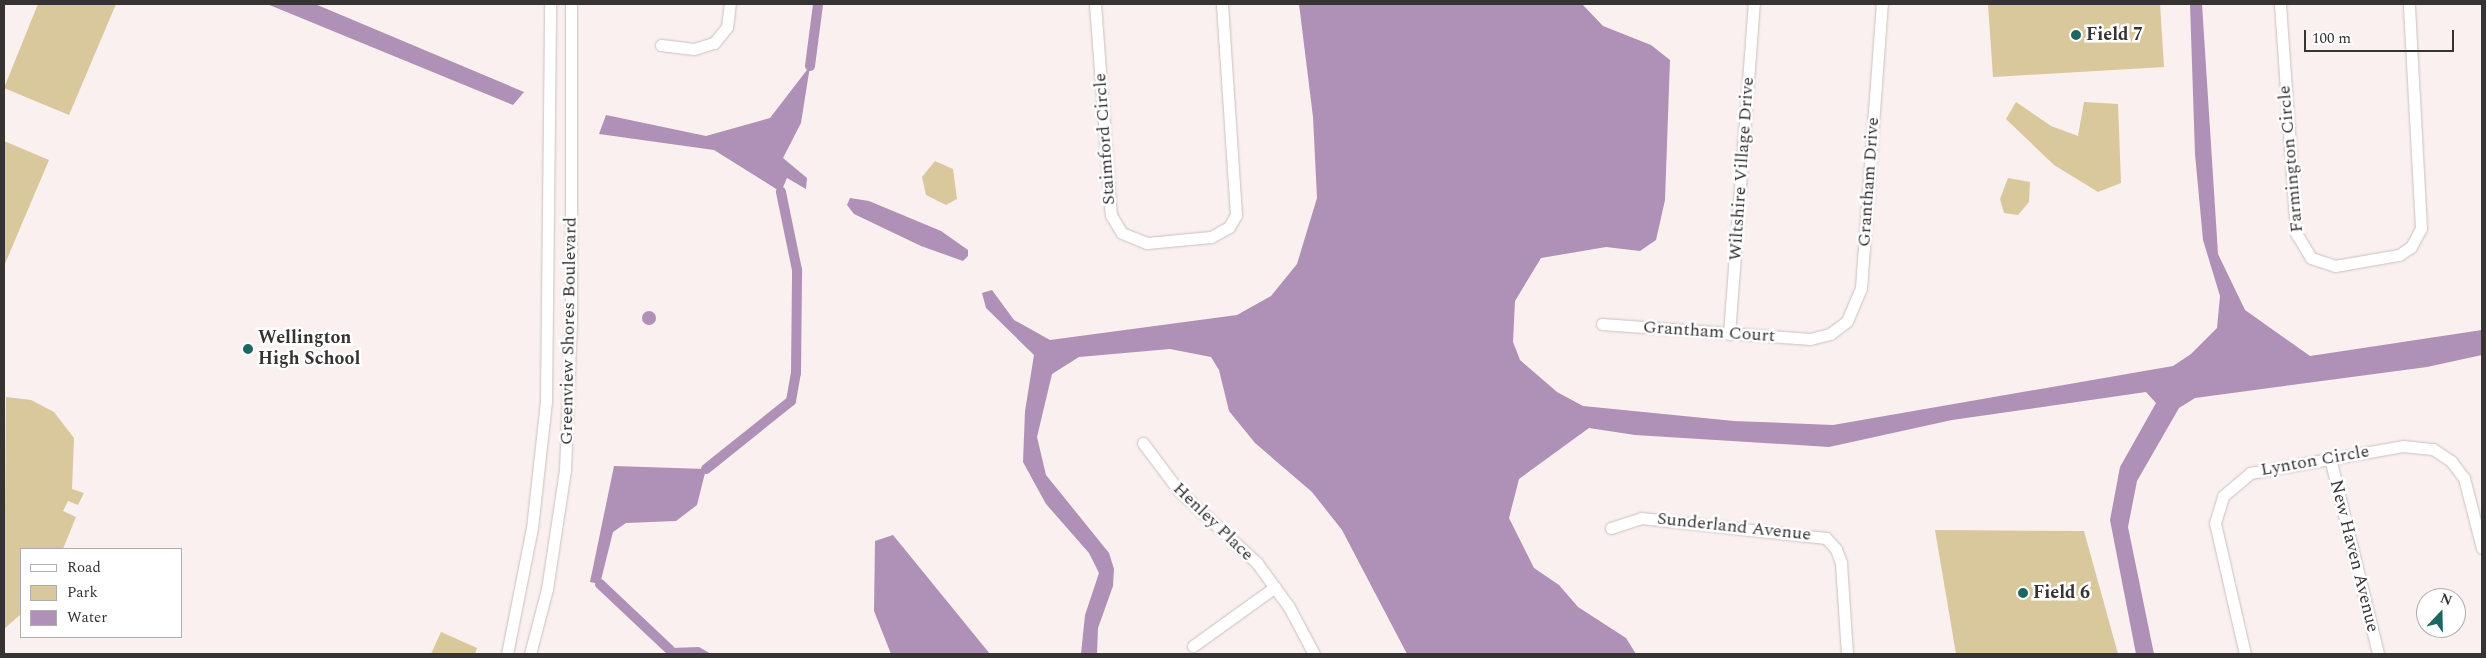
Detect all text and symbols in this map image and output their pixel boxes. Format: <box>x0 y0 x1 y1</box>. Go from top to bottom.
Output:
scale bar <box>2306 20 2456 52</box>
place label: Field 7 <box>2086 24 2143 46</box>
text: 100 m <box>2312 27 2351 50</box>
marker: Field 7 <box>2070 29 2082 41</box>
street label: Staimford Circle <box>1090 72 1120 206</box>
street label: Wiltshire Village Drive <box>1725 76 1759 262</box>
street label: Farmington Circle <box>2274 85 2308 233</box>
street label: Grantham Drive <box>1854 116 1884 248</box>
street label: Greenview Shores Boulevard <box>556 217 582 445</box>
street label: Grantham Court <box>1642 317 1776 347</box>
place label: Wellington High School <box>258 328 360 370</box>
marker: Wellington High School <box>242 343 254 355</box>
street label: Lynton Circle <box>2259 441 2371 481</box>
street label: Henley Place <box>1168 478 1258 566</box>
street label: New Haven Avenue <box>2325 478 2383 634</box>
street label: Sunderland Avenue <box>1656 508 1812 546</box>
legend <box>20 548 182 638</box>
text: Road <box>67 556 101 579</box>
text: Park <box>67 581 98 604</box>
place label: Field 6 <box>2033 582 2090 604</box>
marker: Field 6 <box>2017 587 2029 599</box>
north arrow <box>2416 588 2466 638</box>
text: N <box>2437 588 2455 611</box>
text: Water <box>67 606 107 629</box>

